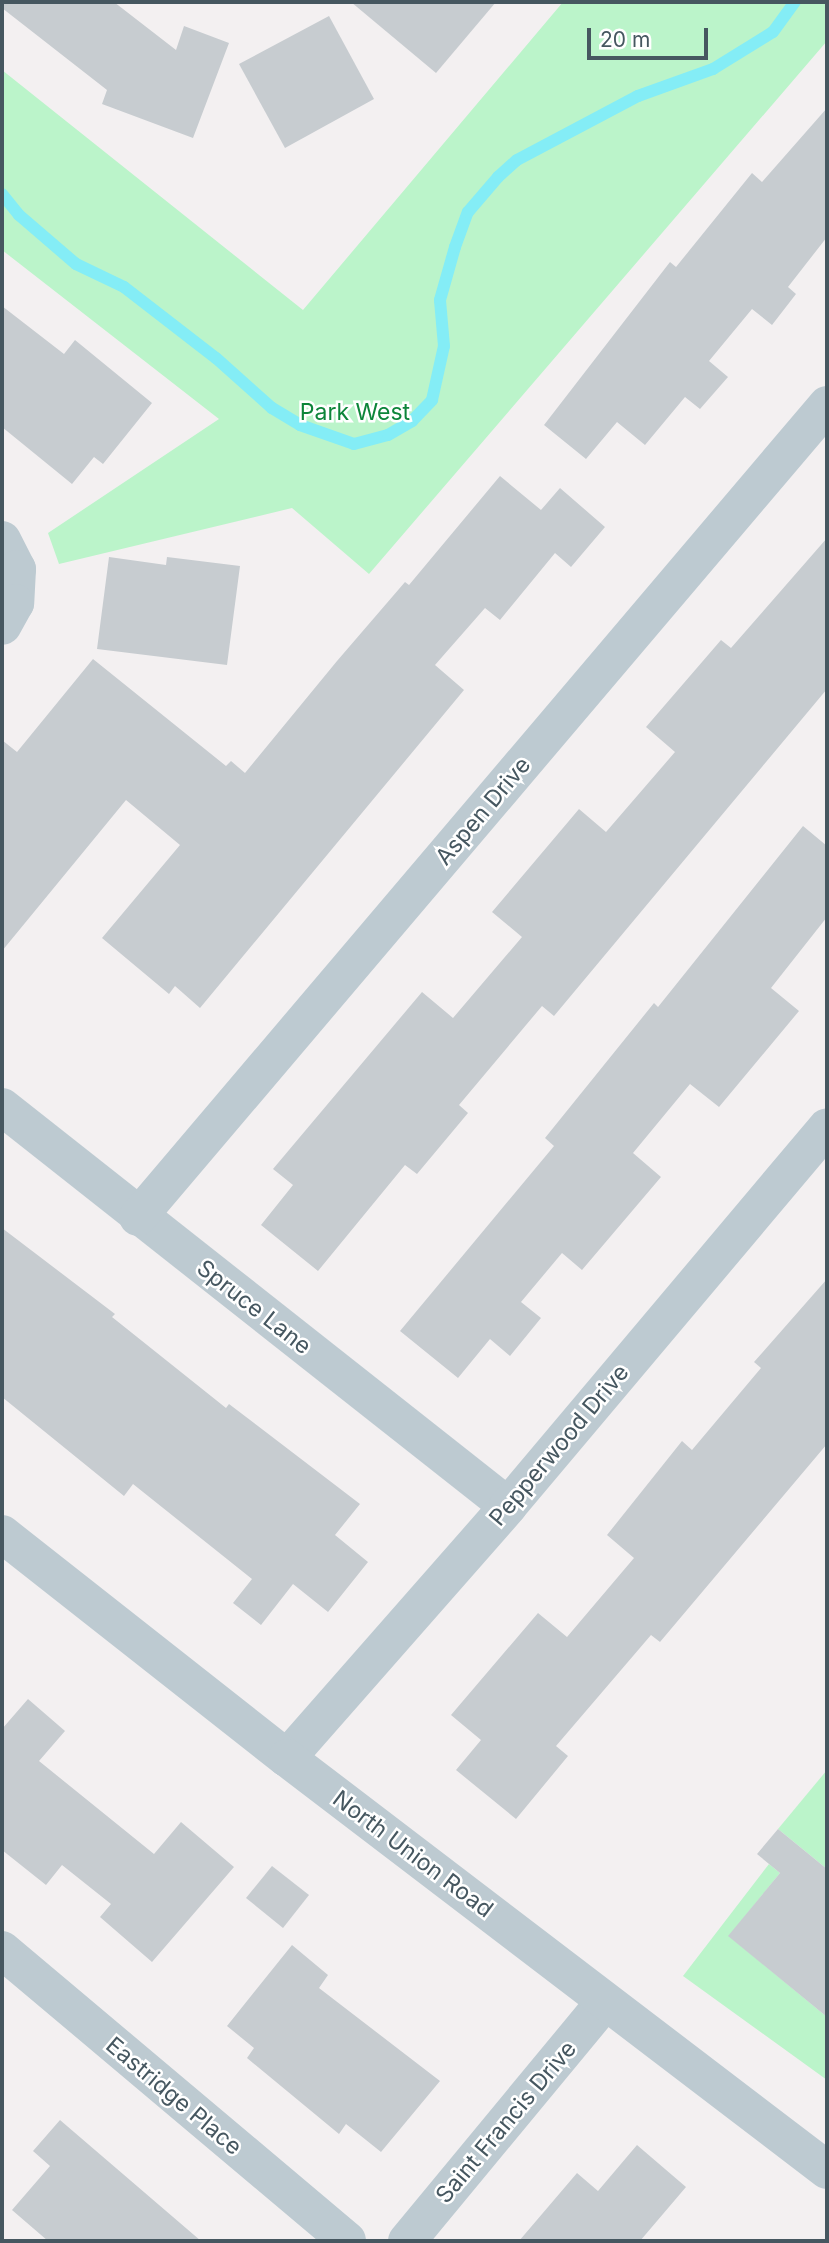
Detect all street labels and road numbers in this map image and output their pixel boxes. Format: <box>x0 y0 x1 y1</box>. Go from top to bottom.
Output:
street label: Aspen Drive <box>430 751 536 871</box>
street label: Spruce Lane <box>192 1254 316 1360</box>
street label: Pepperwood Drive <box>484 1359 634 1531</box>
street label: North Union Road <box>327 1785 499 1923</box>
street label: Eastridge Place <box>100 2031 248 2161</box>
street label: Saint Francis Drive <box>430 2035 582 2209</box>

